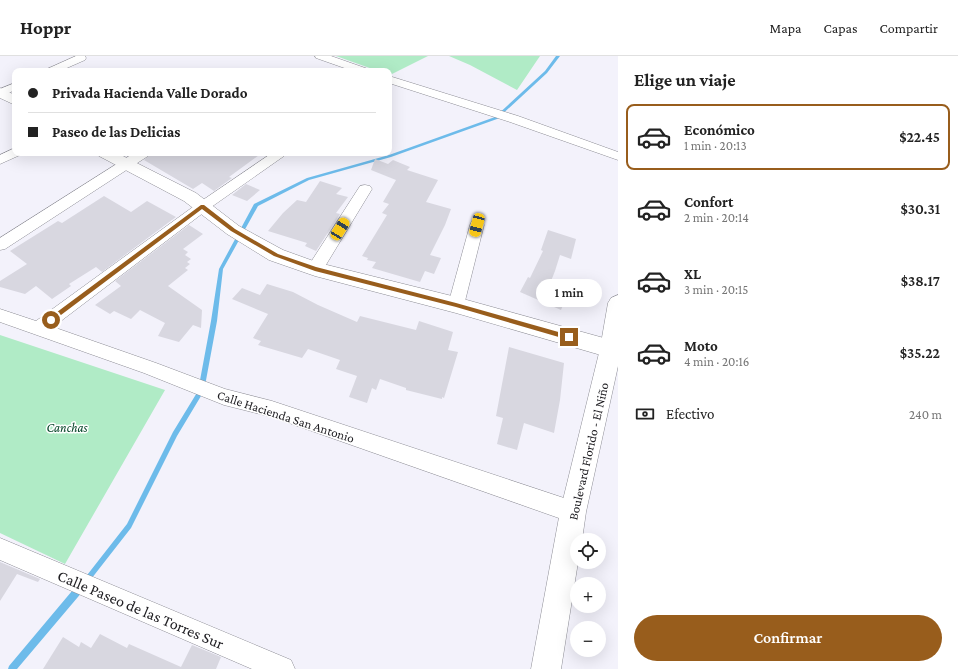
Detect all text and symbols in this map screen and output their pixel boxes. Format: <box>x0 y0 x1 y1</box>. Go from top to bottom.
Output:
text: Hoppr <box>20 17 71 38</box>
text: Mapa <box>770 20 802 36</box>
text: Capas <box>824 20 858 36</box>
text: Compartir <box>880 20 938 36</box>
text: Elige un viaje <box>634 70 736 90</box>
text: Privada Hacienda Valle Dorado <box>52 85 247 101</box>
icon: car <box>636 119 672 155</box>
text: Económico <box>684 122 755 138</box>
text: Paseo de las Delicias <box>52 124 180 140</box>
text: $22.45 <box>899 129 940 145</box>
text: 1 min · 20:13 <box>684 138 747 153</box>
icon: car <box>636 191 672 227</box>
text: Confort <box>684 194 733 210</box>
text: $30.31 <box>900 201 940 217</box>
text: 2 min · 20:14 <box>684 210 749 225</box>
car <box>468 212 486 238</box>
car <box>329 216 351 242</box>
icon: car <box>636 263 672 299</box>
text: XL <box>684 266 701 282</box>
text: $38.17 <box>901 273 940 289</box>
callout: 1 min <box>536 279 602 307</box>
text: 3 min · 20:15 <box>684 282 748 297</box>
text: 1 min <box>555 285 583 300</box>
route start <box>42 311 60 329</box>
route end <box>560 328 578 346</box>
icon: car <box>636 335 672 371</box>
text: Moto <box>684 338 718 354</box>
text: $35.22 <box>900 345 940 361</box>
text: 4 min · 20:16 <box>684 354 749 369</box>
street label: Boulevard Florido - El Niño <box>565 381 612 521</box>
street label: Calle Hacienda San Antonio <box>215 387 356 446</box>
icon: cash <box>634 403 656 425</box>
text: Efectivo <box>666 406 714 422</box>
text: 240 m <box>909 407 942 422</box>
park label: Canchas <box>46 420 88 435</box>
map controls <box>570 533 606 657</box>
button: locate <box>570 533 606 569</box>
street label: Calle Paseo de las Torres Sur <box>55 567 227 652</box>
button: + <box>570 577 606 613</box>
button: Confirmar <box>634 615 942 661</box>
button: − <box>570 621 606 657</box>

